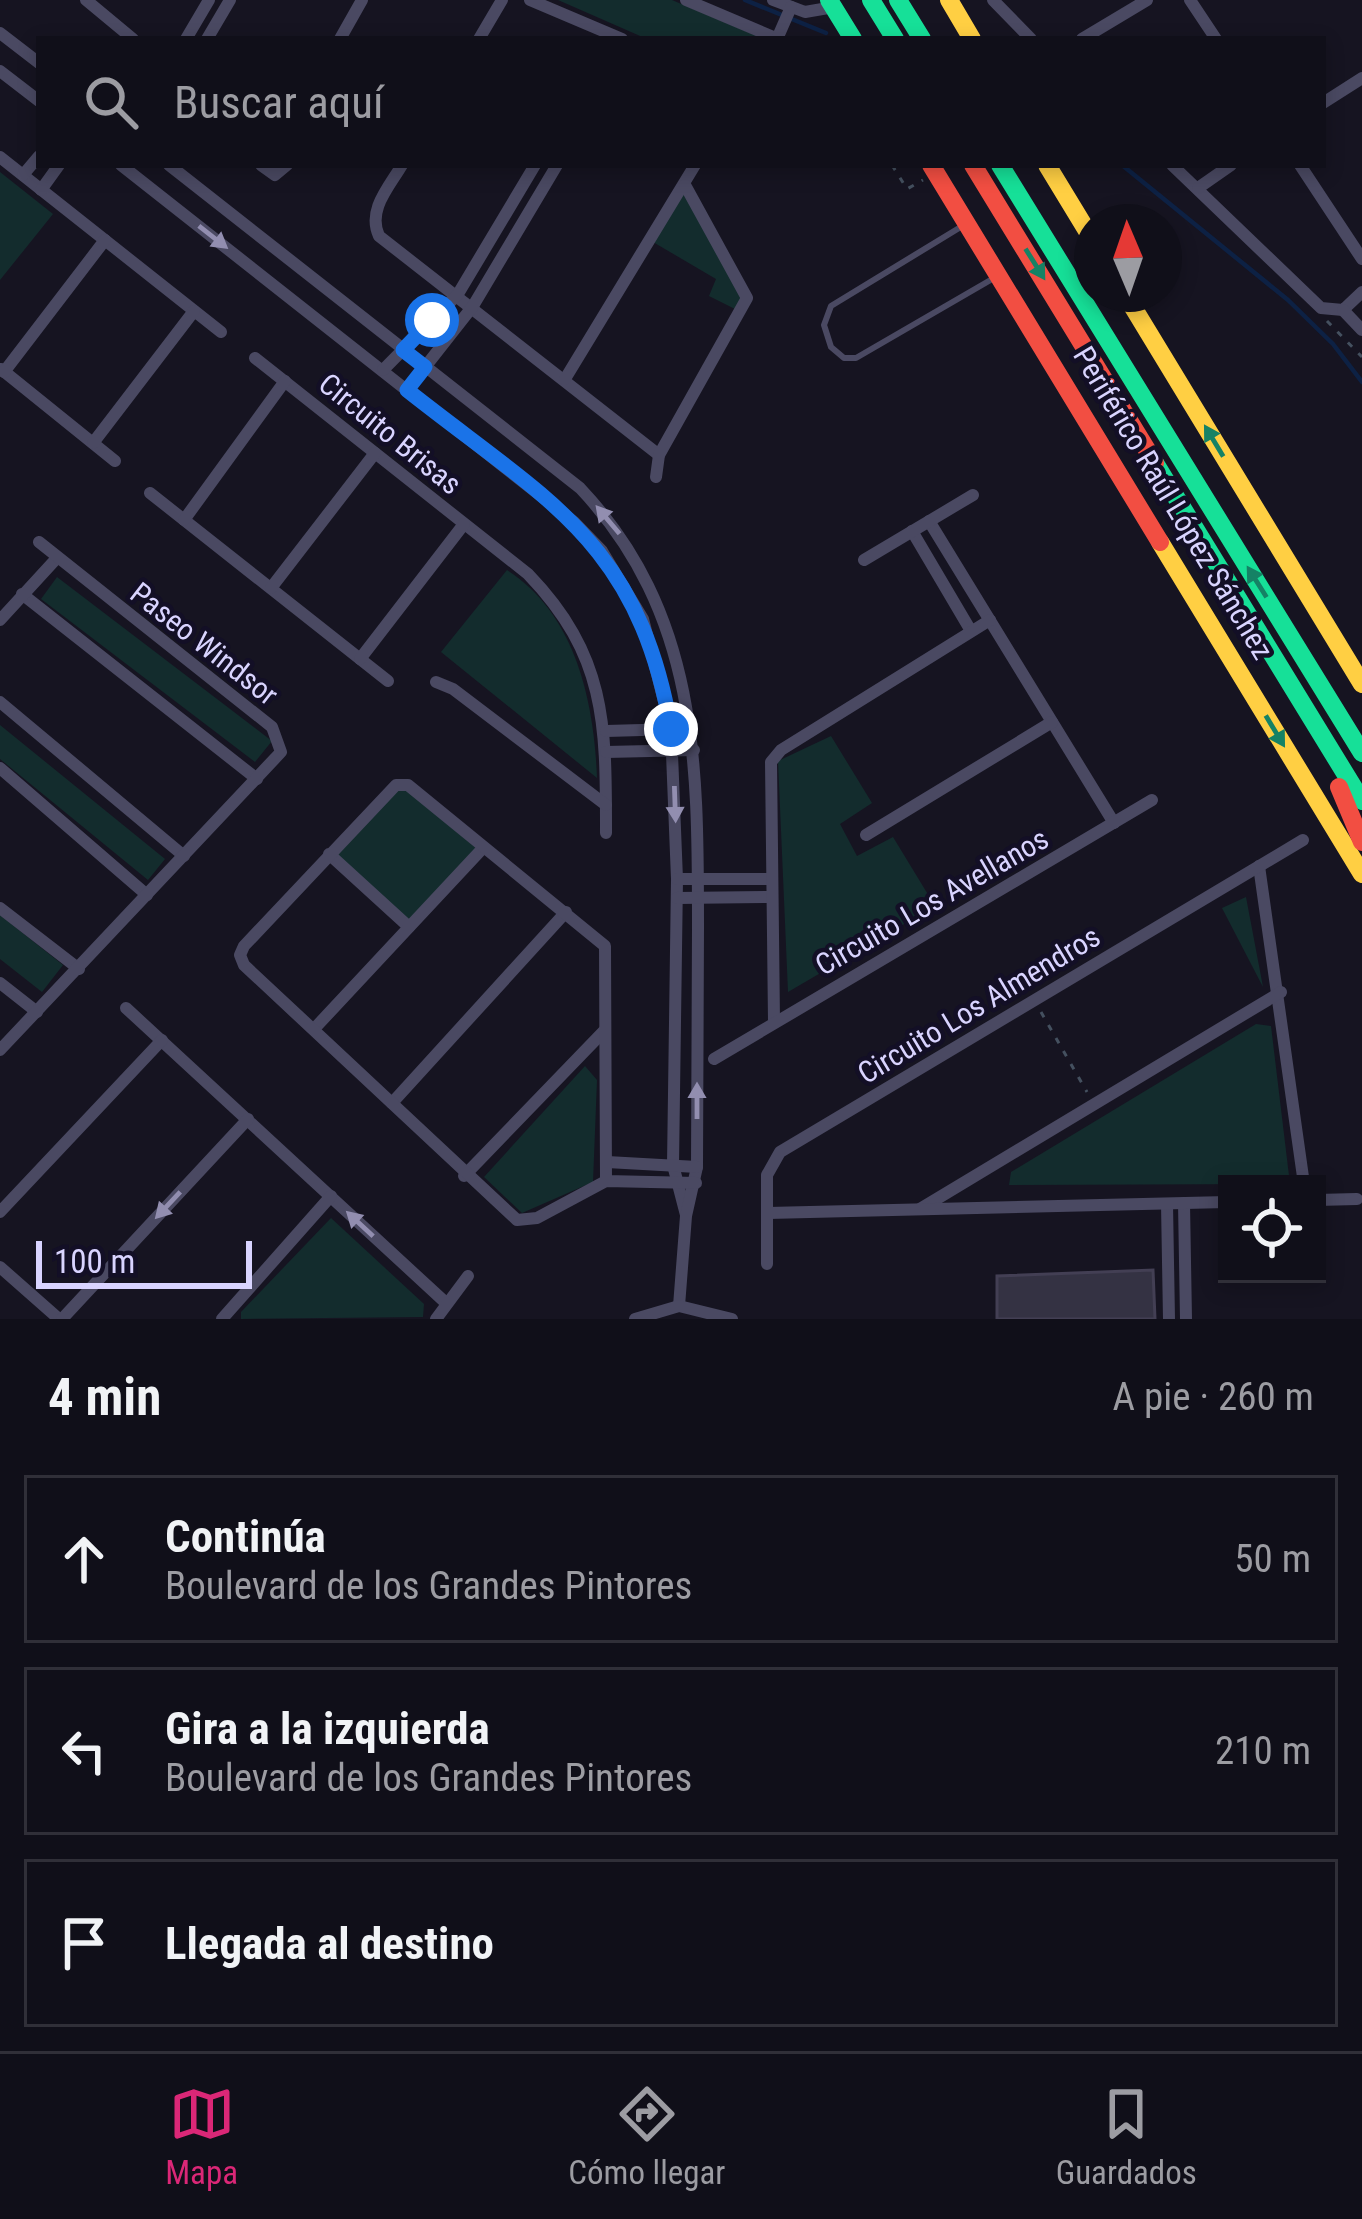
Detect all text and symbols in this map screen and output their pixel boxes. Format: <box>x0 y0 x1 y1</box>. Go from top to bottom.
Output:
search box <box>36 36 1326 168</box>
icon: search <box>78 69 144 135</box>
text: Buscar aquí <box>174 76 384 129</box>
north arrow <box>1074 204 1182 312</box>
one-way arrow <box>198 224 229 249</box>
one-way arrow <box>1023 248 1045 281</box>
route start <box>405 293 459 347</box>
street label: Periférico Raúl López Sánchez <box>1066 340 1281 665</box>
street label: Circuito Brisas <box>312 366 468 502</box>
one-way arrow <box>1204 424 1225 458</box>
one-way arrow <box>596 505 622 535</box>
one-way arrow <box>1247 565 1268 599</box>
street label: Paseo Windsor <box>124 575 285 712</box>
route end <box>644 702 698 756</box>
one-way arrow <box>1264 714 1285 748</box>
one-way arrow <box>665 786 684 824</box>
street label: Circuito Los Avellanos <box>809 821 1054 982</box>
street label: Circuito Los Almendros <box>851 918 1106 1091</box>
one-way arrow <box>687 1081 707 1119</box>
map controls <box>1218 1175 1326 1283</box>
button: locate <box>1218 1175 1326 1283</box>
one-way arrow <box>155 1191 182 1220</box>
one-way arrow <box>345 1210 374 1238</box>
scale bar <box>36 1235 252 1288</box>
text: 100 m <box>54 1242 135 1281</box>
text: 4 min <box>48 1368 161 1427</box>
text: A pie · 260 m <box>1113 1374 1314 1420</box>
text: Continúa <box>165 1510 326 1563</box>
icon: ahead <box>51 1526 117 1592</box>
text: 50 m <box>1234 1536 1311 1582</box>
text: Boulevard de los Grandes Pintores <box>165 1563 692 1609</box>
text: Gira a la izquierda <box>165 1702 490 1755</box>
icon: left <box>51 1718 117 1784</box>
text: 210 m <box>1215 1728 1311 1774</box>
text: Boulevard de los Grandes Pintores <box>165 1755 692 1801</box>
icon: arrive <box>51 1910 117 1976</box>
text: Llegada al destino <box>165 1917 494 1970</box>
tab: Mapa <box>165 2081 238 2192</box>
tab: Cómo llegar <box>568 2081 725 2192</box>
tab: Guardados <box>1056 2081 1197 2192</box>

